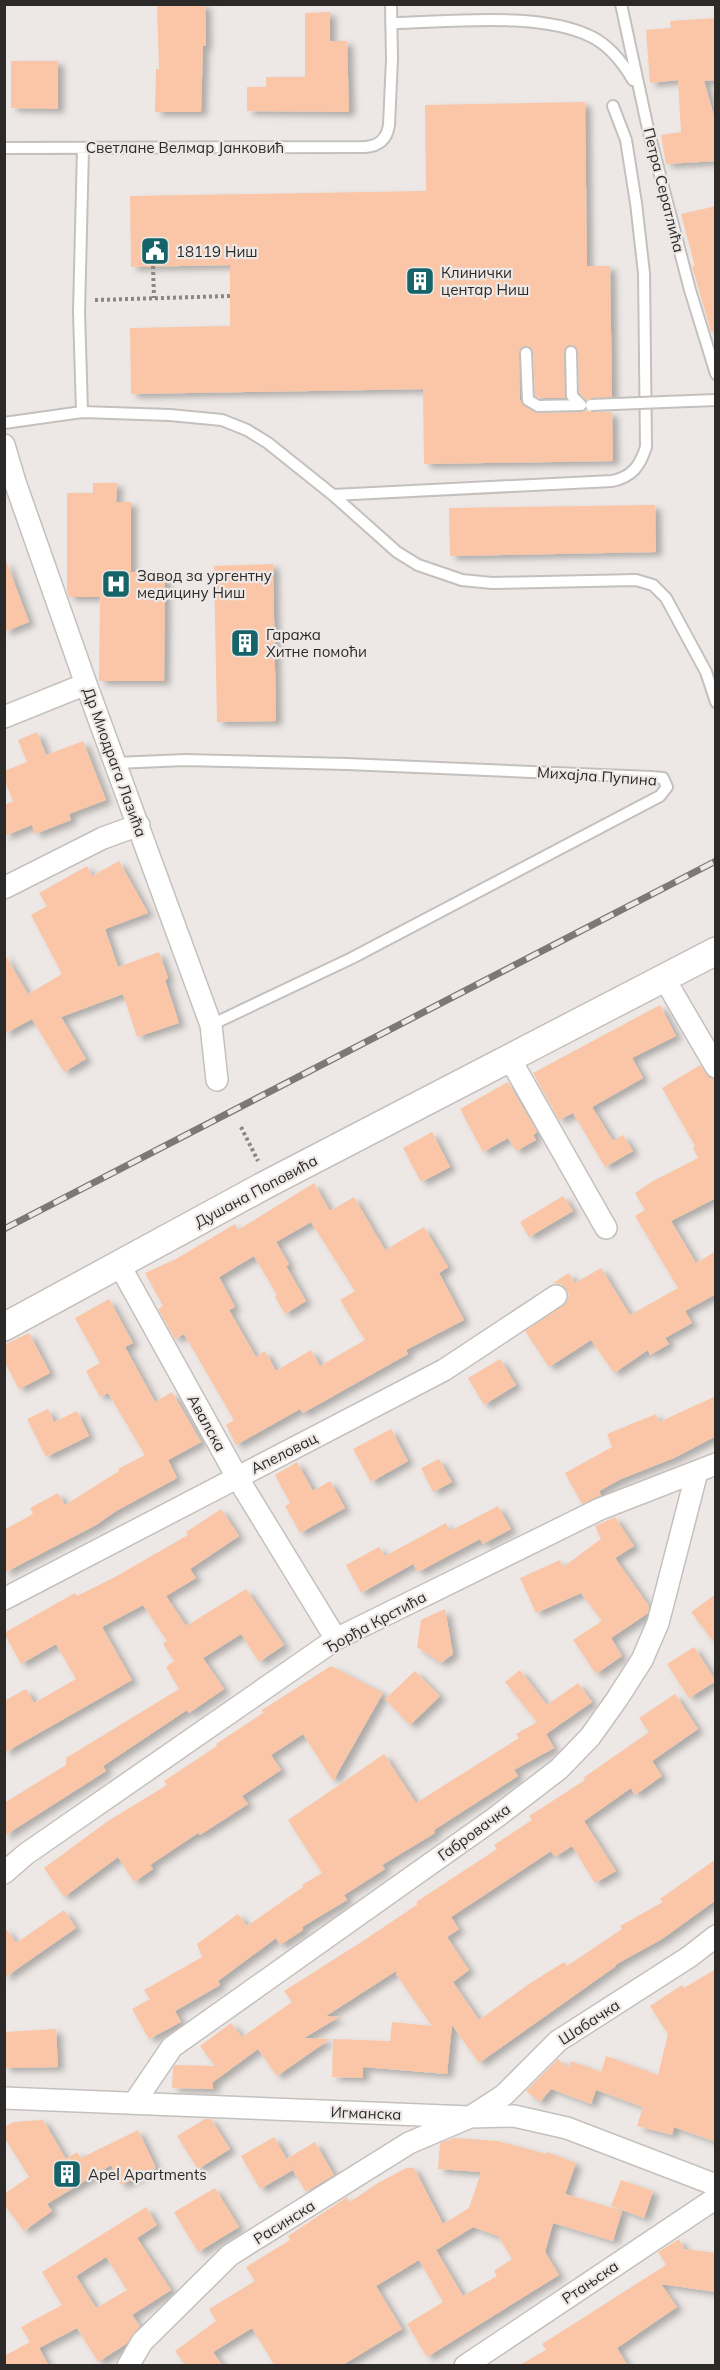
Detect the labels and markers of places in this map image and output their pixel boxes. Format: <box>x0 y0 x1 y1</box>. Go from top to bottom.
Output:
public building icon: 18119 Ниш <box>139 235 171 267</box>
place label: 18119 Ниш <box>176 242 258 261</box>
place label: Клинички центар Ниш <box>441 263 529 299</box>
building icon: Клинички центар Ниш <box>404 265 436 297</box>
place label: Завод за ургентну медицину Ниш <box>137 566 272 602</box>
hospital icon: Завод за ургентну медицину Ниш <box>100 568 132 600</box>
place label: Гаража Хитне помоћи <box>266 625 367 661</box>
building icon: Гаража Хитне помоћи <box>229 627 261 659</box>
building icon: Apel Apartments <box>51 2158 83 2190</box>
place label: Apel Apartments <box>88 2165 207 2184</box>

